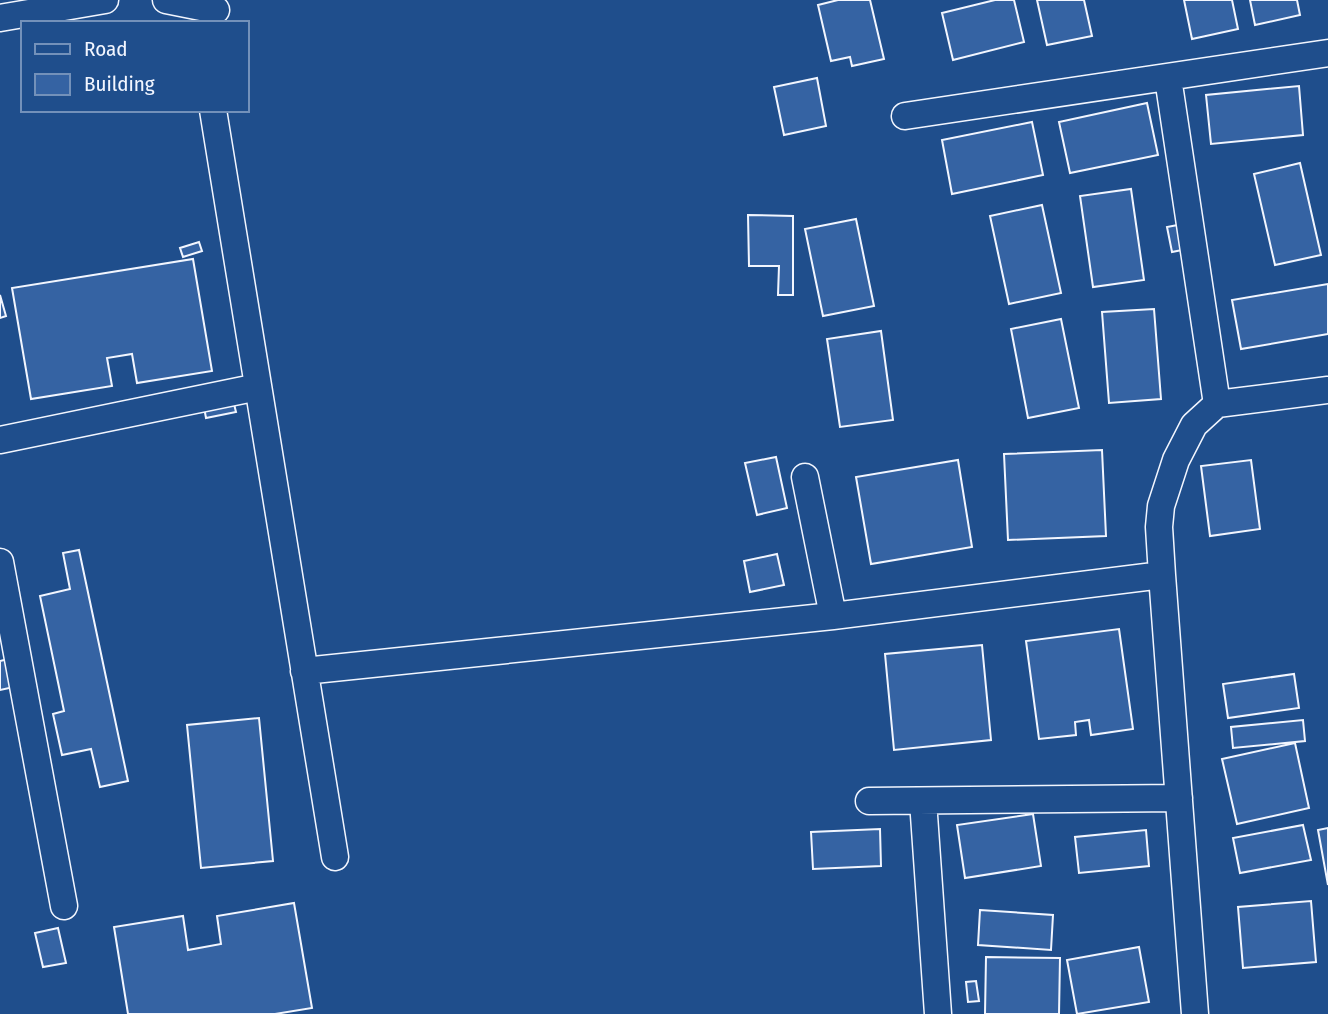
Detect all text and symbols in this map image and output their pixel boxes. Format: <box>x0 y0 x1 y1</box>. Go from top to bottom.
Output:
legend <box>21 21 248 112</box>
text: Road <box>84 36 128 62</box>
text: Building <box>84 71 155 97</box>

